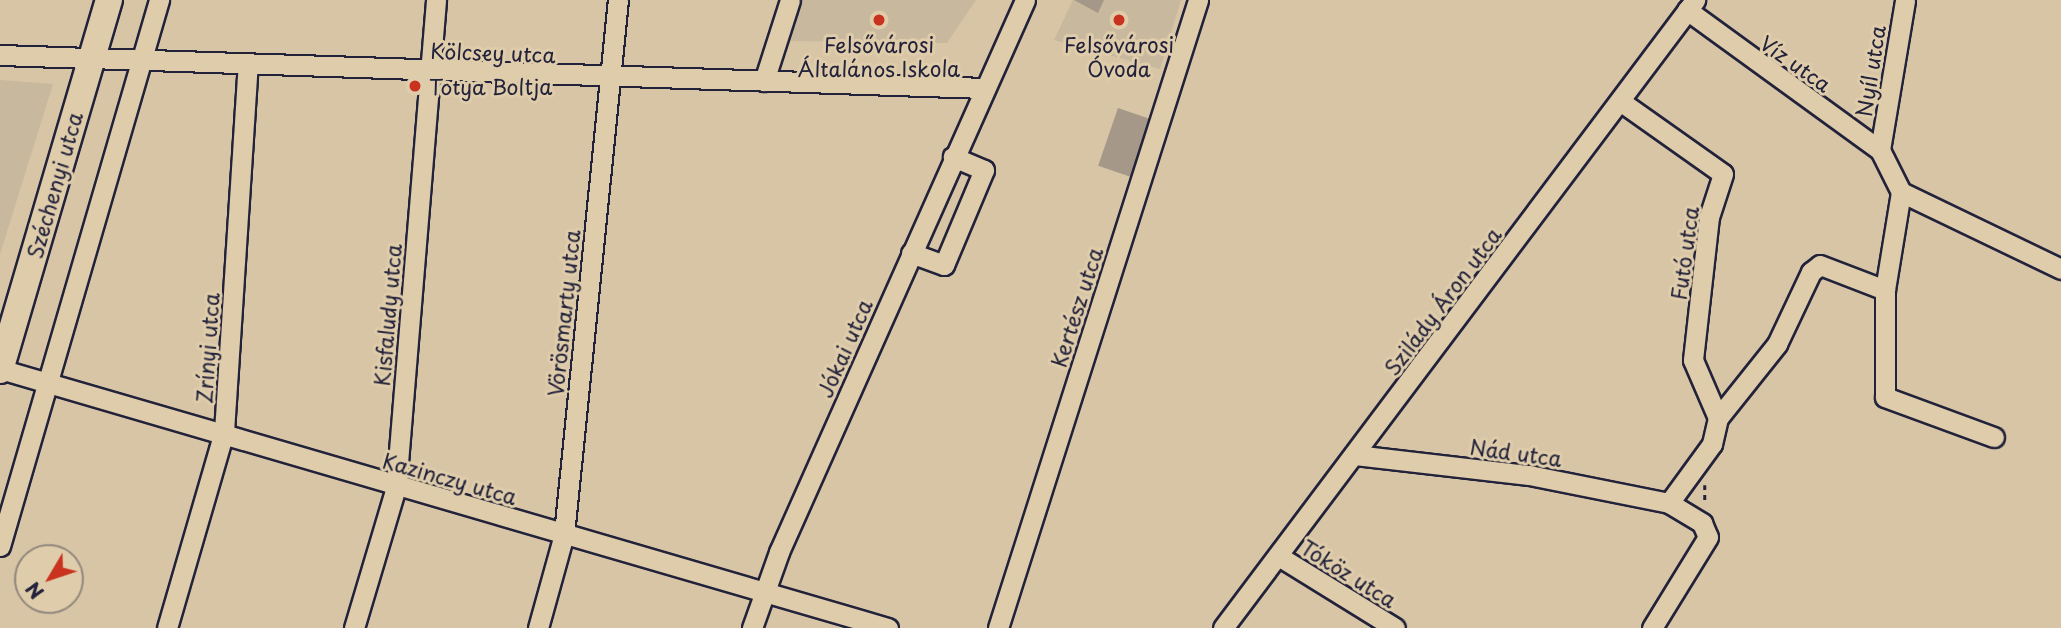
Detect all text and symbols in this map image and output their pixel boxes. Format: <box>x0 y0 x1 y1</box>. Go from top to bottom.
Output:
marker: Felsővárosi Általános Iskola <box>871 12 887 28</box>
marker: Felsővárosi Óvoda <box>1111 12 1127 28</box>
street label: Nyíl utca <box>1850 23 1890 119</box>
street label: Víz utca <box>1756 29 1836 97</box>
place label: Felsővárosi Általános Iskola <box>798 31 960 81</box>
place label: Felsővárosi Óvoda <box>1064 31 1174 81</box>
street label: Kölcsey utca <box>430 37 556 67</box>
place label: Totya Boltja <box>429 73 554 99</box>
marker: Totya Boltja <box>407 78 423 94</box>
street label: Széchenyi utca <box>21 109 87 261</box>
street label: Futó utca <box>1665 204 1703 302</box>
street label: Szilády Áron utca <box>1378 222 1506 380</box>
street label: Vörösmarty utca <box>542 228 584 398</box>
street label: Kisfaludy utca <box>368 242 406 388</box>
street label: Kertész utca <box>1045 244 1107 370</box>
street label: Zrínyi utca <box>191 292 223 404</box>
street label: Jókai utca <box>811 294 877 402</box>
street label: Nád utca <box>1468 433 1564 471</box>
street label: Kazinczy utca <box>379 447 521 509</box>
street label: Tóköz utca <box>1296 534 1402 612</box>
north arrow <box>14 544 84 614</box>
text: N <box>19 576 50 606</box>

